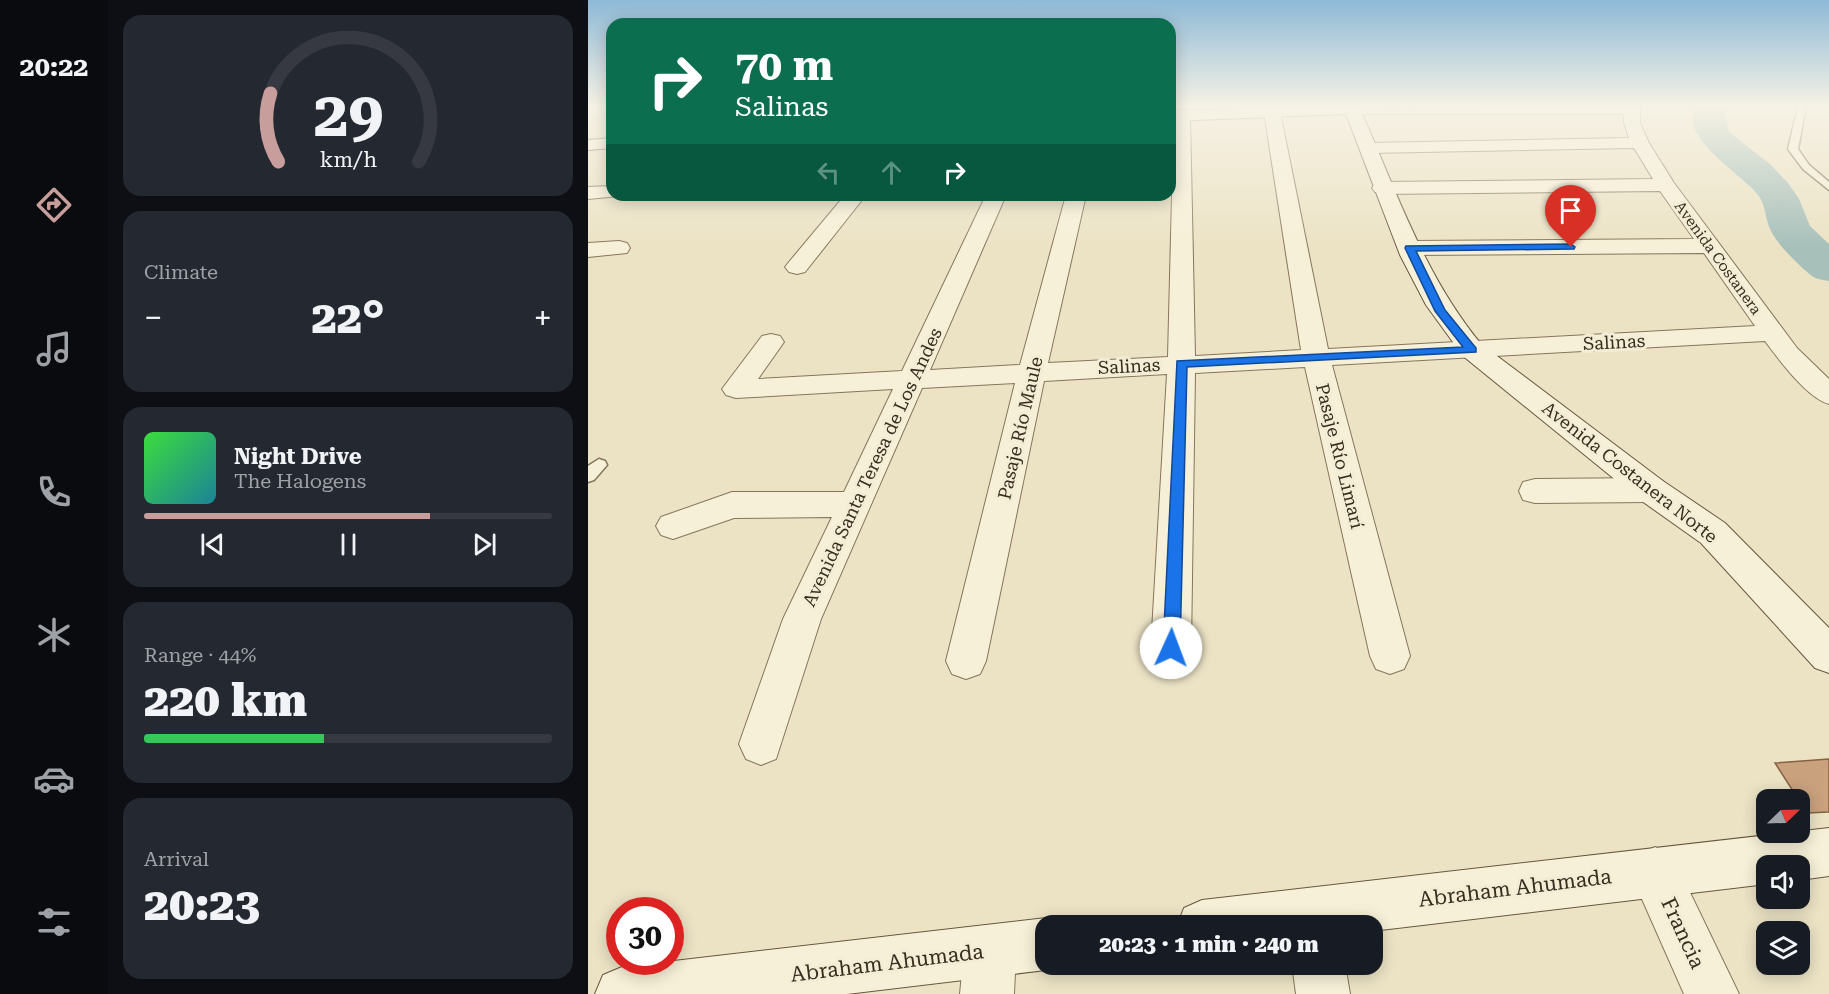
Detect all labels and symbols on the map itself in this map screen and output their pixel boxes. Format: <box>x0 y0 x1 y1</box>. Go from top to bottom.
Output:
pin <box>1545 185 1596 247</box>
street label: Avenida Costanera <box>1671 198 1765 318</box>
street label: Avenida Santa Teresa de Los Andes <box>798 324 946 610</box>
street label: Salinas <box>1582 330 1646 354</box>
street label: Pasaje Río Maule <box>993 354 1047 502</box>
street label: Salinas <box>1097 354 1161 378</box>
street label: Pasaje Río Limarí <box>1312 381 1368 531</box>
street label: Avenida Costanera Norte <box>1538 397 1722 547</box>
position arrow <box>1139 616 1203 680</box>
north arrow <box>1756 789 1810 843</box>
street label: Abraham Ahumada <box>1417 864 1614 912</box>
street label: Francia <box>1656 894 1710 973</box>
speed limit sign: 30 <box>606 897 684 975</box>
street label: Abraham Ahumada <box>789 939 986 987</box>

